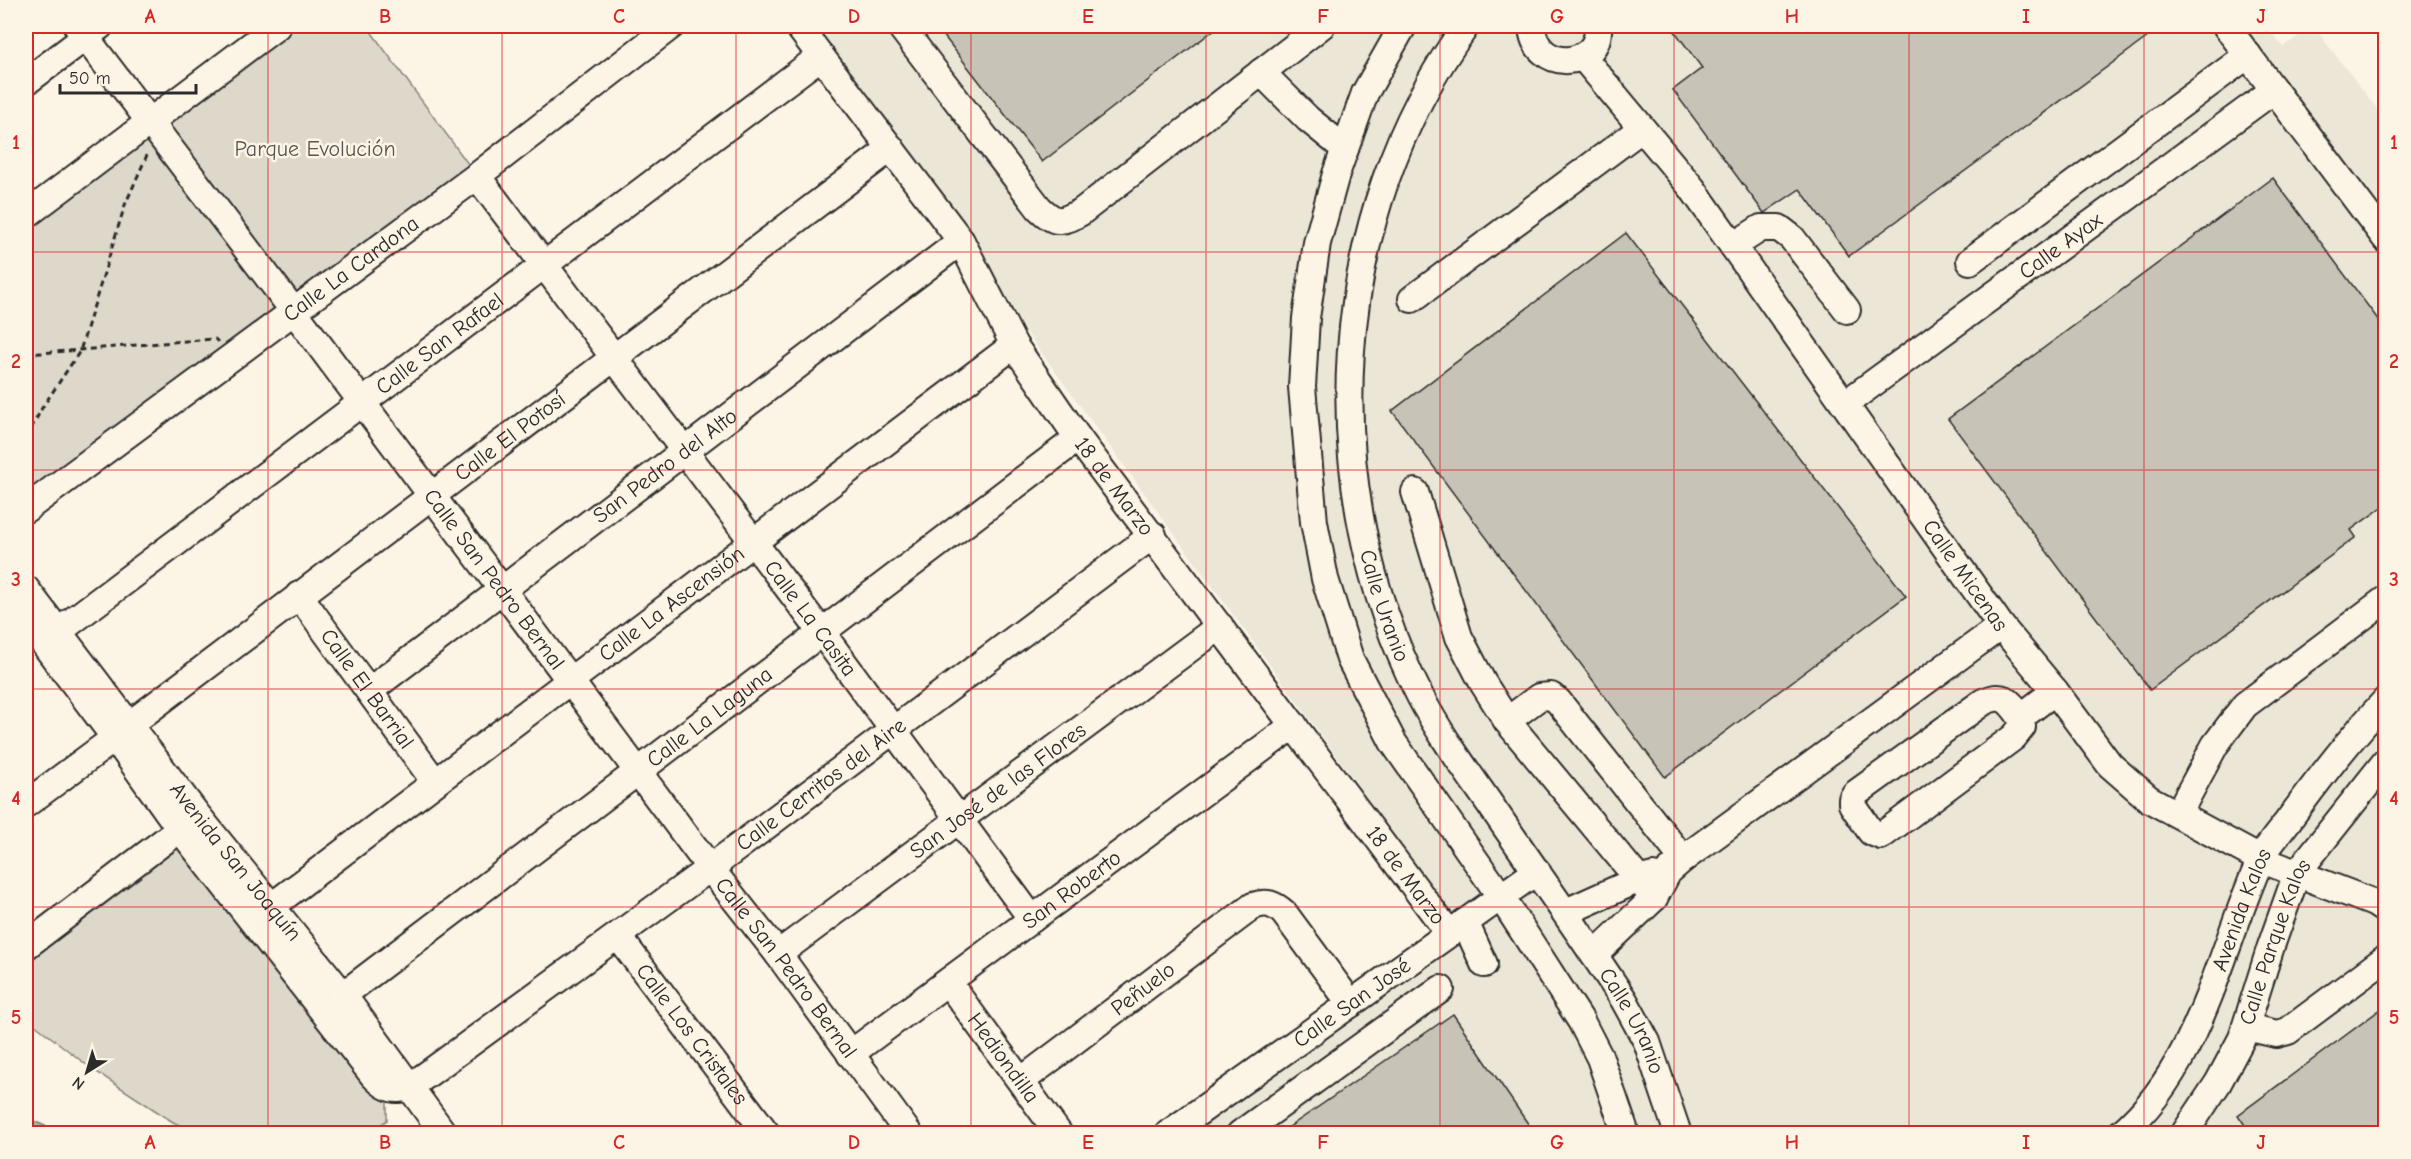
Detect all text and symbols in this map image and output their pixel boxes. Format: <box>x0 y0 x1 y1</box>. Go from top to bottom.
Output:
text: A <box>144 5 156 28</box>
text: B <box>379 5 391 28</box>
text: C <box>613 5 625 28</box>
text: D <box>848 5 860 28</box>
text: E <box>1082 5 1094 28</box>
text: F <box>1317 5 1329 28</box>
text: G <box>1550 5 1564 28</box>
text: H <box>1785 5 1799 28</box>
text: I <box>2022 5 2030 28</box>
text: J <box>2256 5 2266 28</box>
scale bar <box>60 57 196 95</box>
text: 50 m <box>69 68 111 89</box>
text: 1 <box>12 131 20 154</box>
text: 1 <box>2390 131 2398 154</box>
park label: Parque Evolución <box>234 136 396 162</box>
street label: Calle Ayax <box>2014 207 2108 285</box>
street label: Calle La Cardona <box>278 210 424 328</box>
street label: Calle San Rafael <box>371 287 509 400</box>
text: 2 <box>11 350 21 373</box>
text: 2 <box>2389 350 2399 373</box>
street label: Calle El Potosí <box>449 385 572 487</box>
street label: San Pedro del Alto <box>588 403 742 529</box>
street label: 18 de Marzo <box>1069 432 1160 541</box>
street label: Calle San Pedro Bernal <box>418 484 570 675</box>
street label: Calle Micenas <box>1917 515 2014 636</box>
street label: Calle La Ascensión <box>594 540 750 667</box>
street label: Calle Uranio <box>1354 547 1415 666</box>
street label: Calle La Casita <box>759 555 862 681</box>
text: 3 <box>11 568 21 591</box>
text: 3 <box>2389 568 2399 591</box>
street label: Calle El Barrial <box>315 624 420 754</box>
street label: Calle La Laguna <box>642 661 778 773</box>
street label: Calle Cerritos del Aire <box>731 712 911 857</box>
street label: San José de las Flores <box>905 717 1091 864</box>
street label: Avenida San Joaquín <box>164 777 307 946</box>
text: 4 <box>11 787 21 810</box>
text: 4 <box>2389 787 2399 810</box>
street label: 18 de Marzo <box>1360 821 1451 930</box>
street label: Avenida Kalos <box>2206 844 2277 975</box>
street label: San Roberto <box>1017 845 1126 935</box>
street label: Calle Parque Kalos <box>2234 853 2316 1028</box>
street label: Calle San Pedro Bernal <box>710 872 862 1063</box>
street label: Calle San José <box>1288 952 1416 1053</box>
street label: Peñuelo <box>1106 956 1180 1021</box>
street label: Calle Los Cristales <box>630 959 753 1110</box>
street label: Calle Uranio <box>1593 963 1670 1077</box>
text: 5 <box>11 1006 21 1029</box>
text: 5 <box>2389 1006 2399 1029</box>
street label: Hediondilla <box>962 1008 1045 1108</box>
north arrow <box>57 1042 117 1102</box>
text: N <box>69 1073 88 1094</box>
text: A <box>144 1131 156 1154</box>
text: B <box>379 1131 391 1154</box>
text: C <box>613 1131 625 1154</box>
text: D <box>848 1131 860 1154</box>
text: E <box>1082 1131 1094 1154</box>
text: F <box>1317 1131 1329 1154</box>
text: G <box>1550 1131 1564 1154</box>
text: H <box>1785 1131 1799 1154</box>
text: I <box>2022 1131 2030 1154</box>
text: J <box>2256 1131 2266 1154</box>

